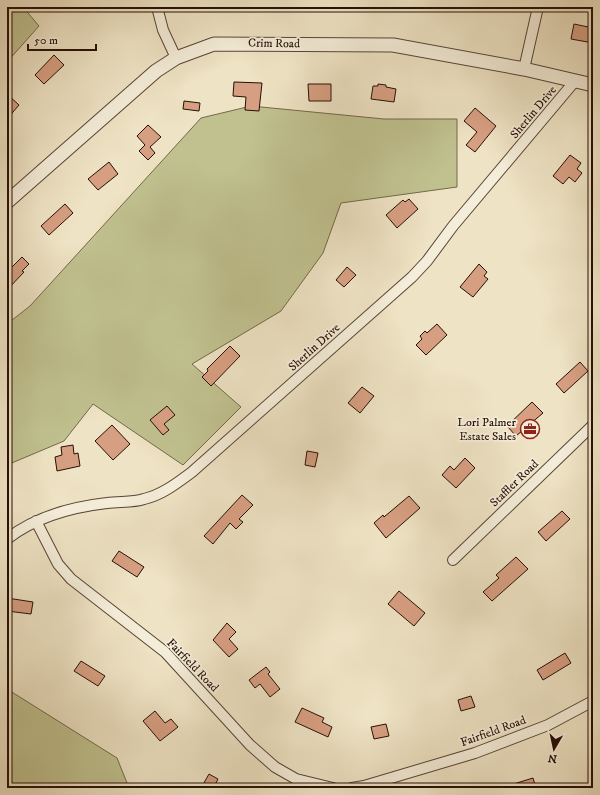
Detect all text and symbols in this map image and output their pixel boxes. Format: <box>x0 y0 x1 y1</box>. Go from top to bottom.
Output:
scale bar <box>28 26 96 52</box>
text: 50 m <box>34 33 58 48</box>
street label: Crim Road <box>248 36 300 51</box>
street label: Sherlin Drive <box>507 83 560 142</box>
street label: Sherlin Drive <box>285 320 343 374</box>
place label: Lori Palmer Estate Sales <box>457 415 517 444</box>
office icon: Lori Palmer Estate Sales <box>519 418 541 440</box>
street label: Staffler Road <box>487 457 542 510</box>
street label: Fairfield Road <box>163 636 222 695</box>
street label: Fairfield Road <box>458 713 528 750</box>
north arrow <box>534 729 574 769</box>
text: N <box>547 750 558 766</box>

